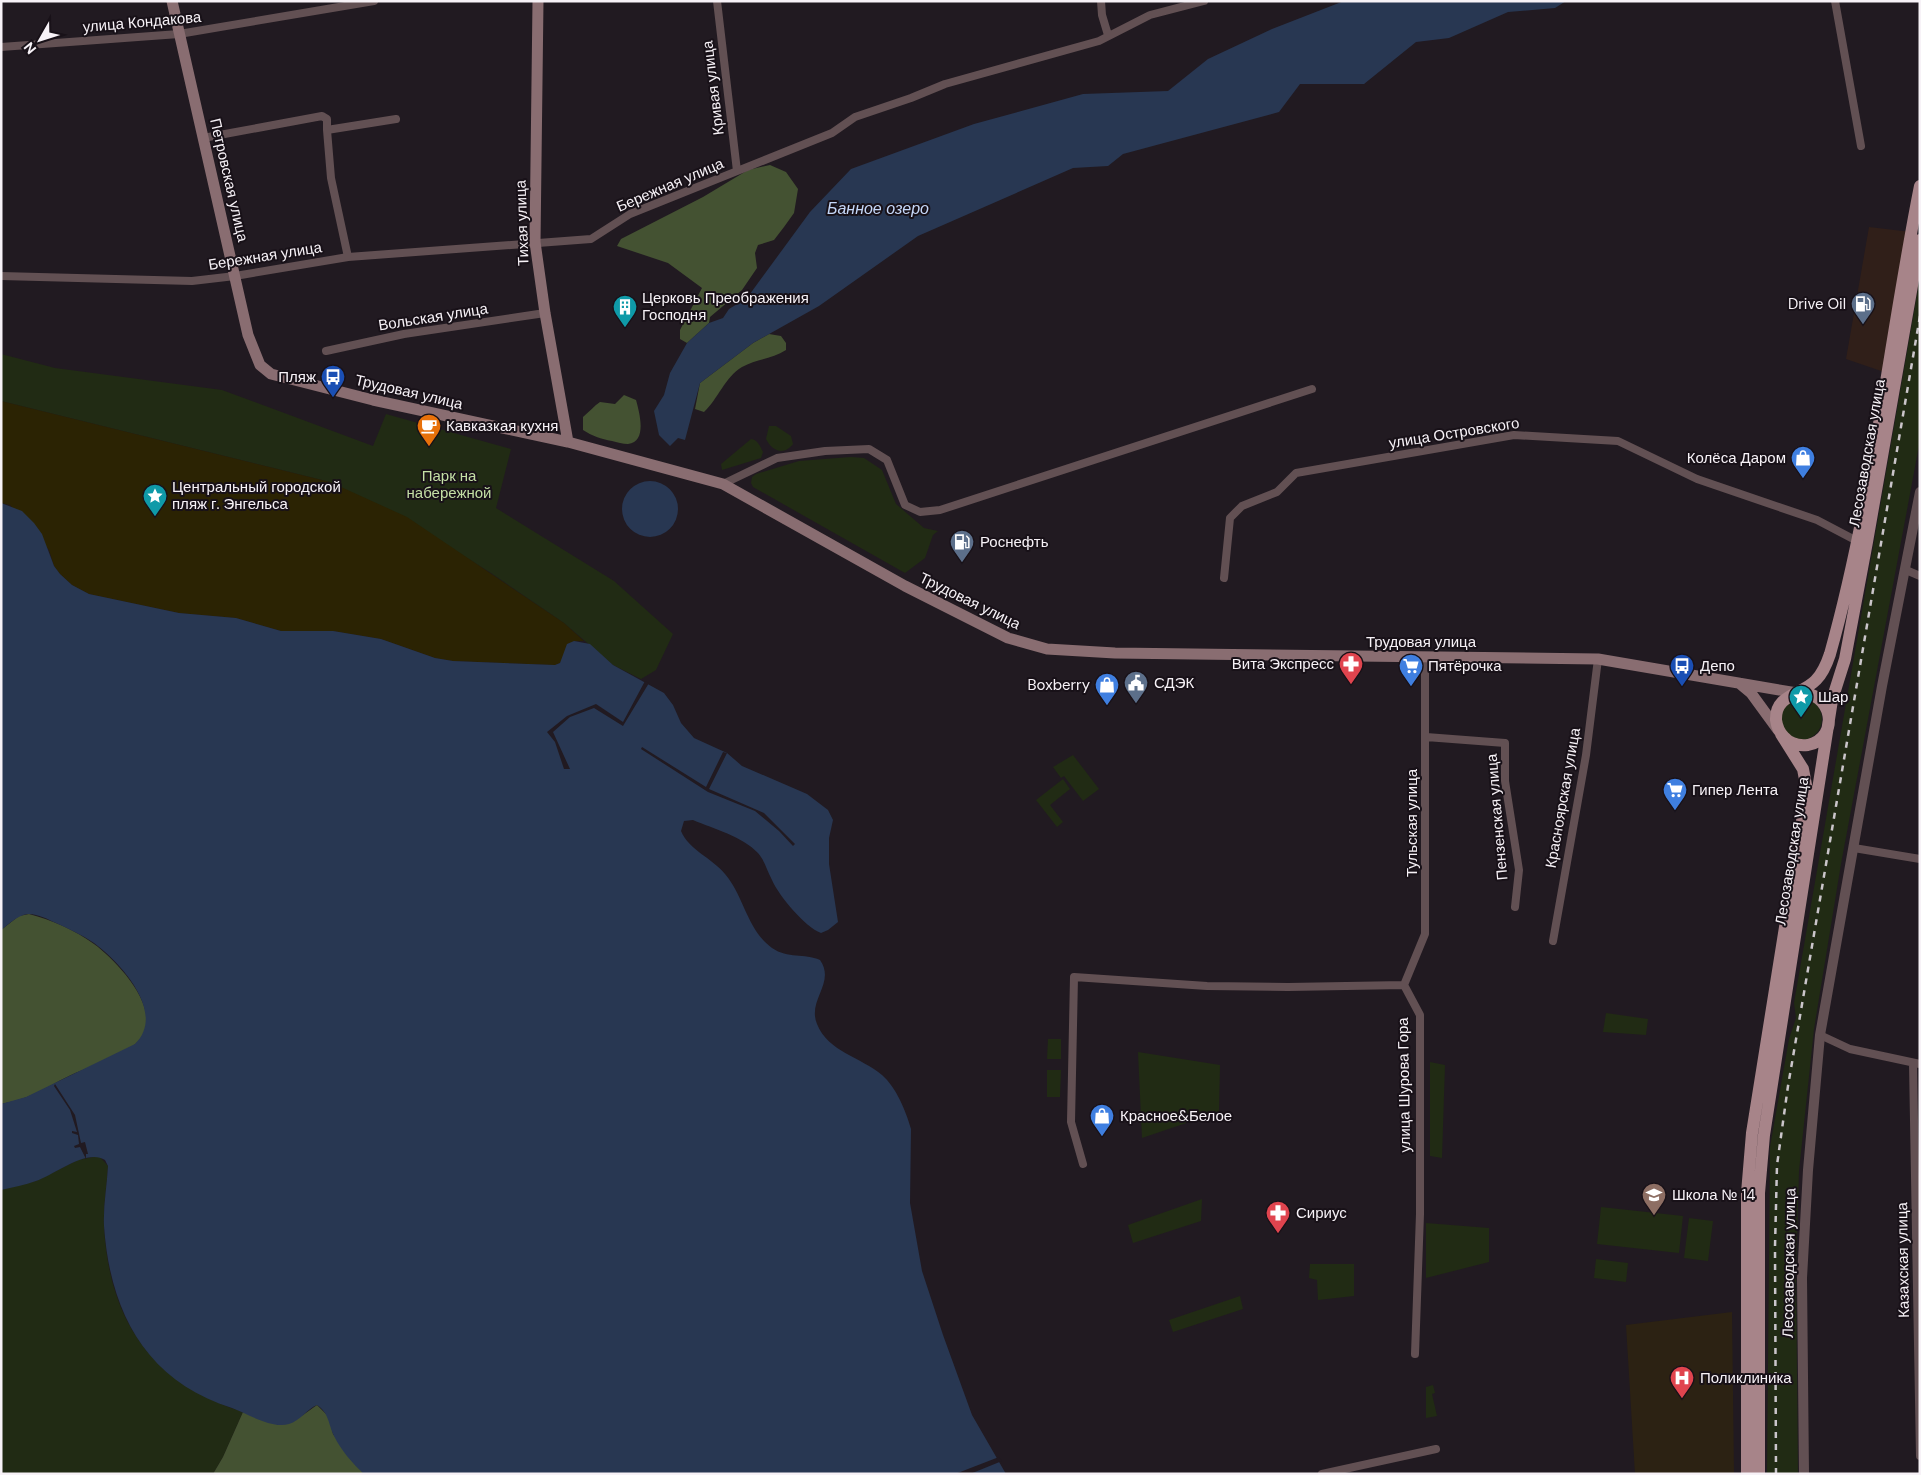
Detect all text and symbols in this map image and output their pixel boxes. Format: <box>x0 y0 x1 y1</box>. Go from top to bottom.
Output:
street label: улица Кондакова <box>82 7 203 37</box>
north arrow <box>15 15 65 65</box>
text: N <box>20 39 40 58</box>
street label: Кривая улица <box>697 39 729 136</box>
street label: Петровская улица <box>205 116 253 244</box>
street label: Бережная улица <box>613 153 727 217</box>
street label: Тихая улица <box>510 179 533 266</box>
water label: Банное озеро <box>827 198 929 219</box>
street label: Бережная улица <box>207 237 324 275</box>
place label: Церковь Преображения Господня <box>642 288 809 325</box>
fuel station icon: Drive Oil <box>1850 291 1876 325</box>
building icon: Церковь Преображения Господня <box>612 294 638 328</box>
place label: Drive Oil <box>1788 294 1846 314</box>
street label: Вольская улица <box>377 298 490 336</box>
bus stop icon: Пляж <box>320 364 346 398</box>
place label: Пляж <box>278 367 316 387</box>
street label: Трудовая улица <box>353 370 466 414</box>
street label: Лесозаводская улица <box>1844 377 1890 529</box>
cafe icon: Кавказкая кухня <box>416 413 442 447</box>
street label: улица Островского <box>1387 413 1521 453</box>
place label: Кавказкая кухня <box>446 416 558 436</box>
shop icon: Колёса Даром <box>1790 445 1816 479</box>
place label: Колёса Даром <box>1687 448 1786 468</box>
park label: Парк на набережной <box>407 466 491 503</box>
place label: Центральный городской пляж г. Энгельса <box>172 477 341 514</box>
place icon: Центральный городской пляж г. Энгельса <box>142 483 168 517</box>
fuel station icon: Роснефть <box>949 529 975 563</box>
place label: Роснефть <box>980 532 1049 552</box>
street label: Трудовая улица <box>916 568 1024 634</box>
street label: Трудовая улица <box>1366 632 1477 652</box>
pharmacy icon: Вита Экспресс <box>1338 651 1364 685</box>
supermarket icon: Пятёрочка <box>1398 653 1424 687</box>
bus stop icon: Депо <box>1669 653 1695 687</box>
place label: Вита Экспресс <box>1232 654 1334 674</box>
place label: Пятёрочка <box>1428 656 1502 676</box>
place label: Депо <box>1700 656 1735 676</box>
public building icon: СДЭК <box>1123 670 1149 704</box>
shop icon: Boxberry <box>1094 672 1120 706</box>
place label: СДЭК <box>1154 673 1194 693</box>
place label: Boxberry <box>1028 675 1091 695</box>
place icon: Шар <box>1788 684 1814 718</box>
place label: Шар <box>1818 687 1848 707</box>
street label: Красноярская улица <box>1541 726 1585 870</box>
street label: Пензенская улица <box>1481 752 1512 881</box>
street label: Тульская улица <box>1402 768 1422 877</box>
street label: Лесозаводская улица <box>1770 775 1814 927</box>
supermarket icon: Гипер Лента <box>1662 777 1688 811</box>
place label: Гипер Лента <box>1692 780 1779 800</box>
street label: улица Шурова Гора <box>1393 1017 1415 1153</box>
shop icon: Красное&Белое <box>1089 1103 1115 1137</box>
place label: Красное&Белое <box>1120 1106 1232 1126</box>
school or university icon: Школа № 14 <box>1641 1182 1667 1216</box>
place label: Школа № 14 <box>1672 1185 1755 1205</box>
street label: Лесозаводская улица <box>1778 1187 1800 1338</box>
pharmacy icon: Сириус <box>1265 1200 1291 1234</box>
street label: Казахская улица <box>1892 1201 1914 1318</box>
place label: Сириус <box>1296 1203 1347 1223</box>
hospital icon: Поликлиника <box>1669 1365 1695 1399</box>
place label: Поликлиника <box>1700 1368 1792 1388</box>

